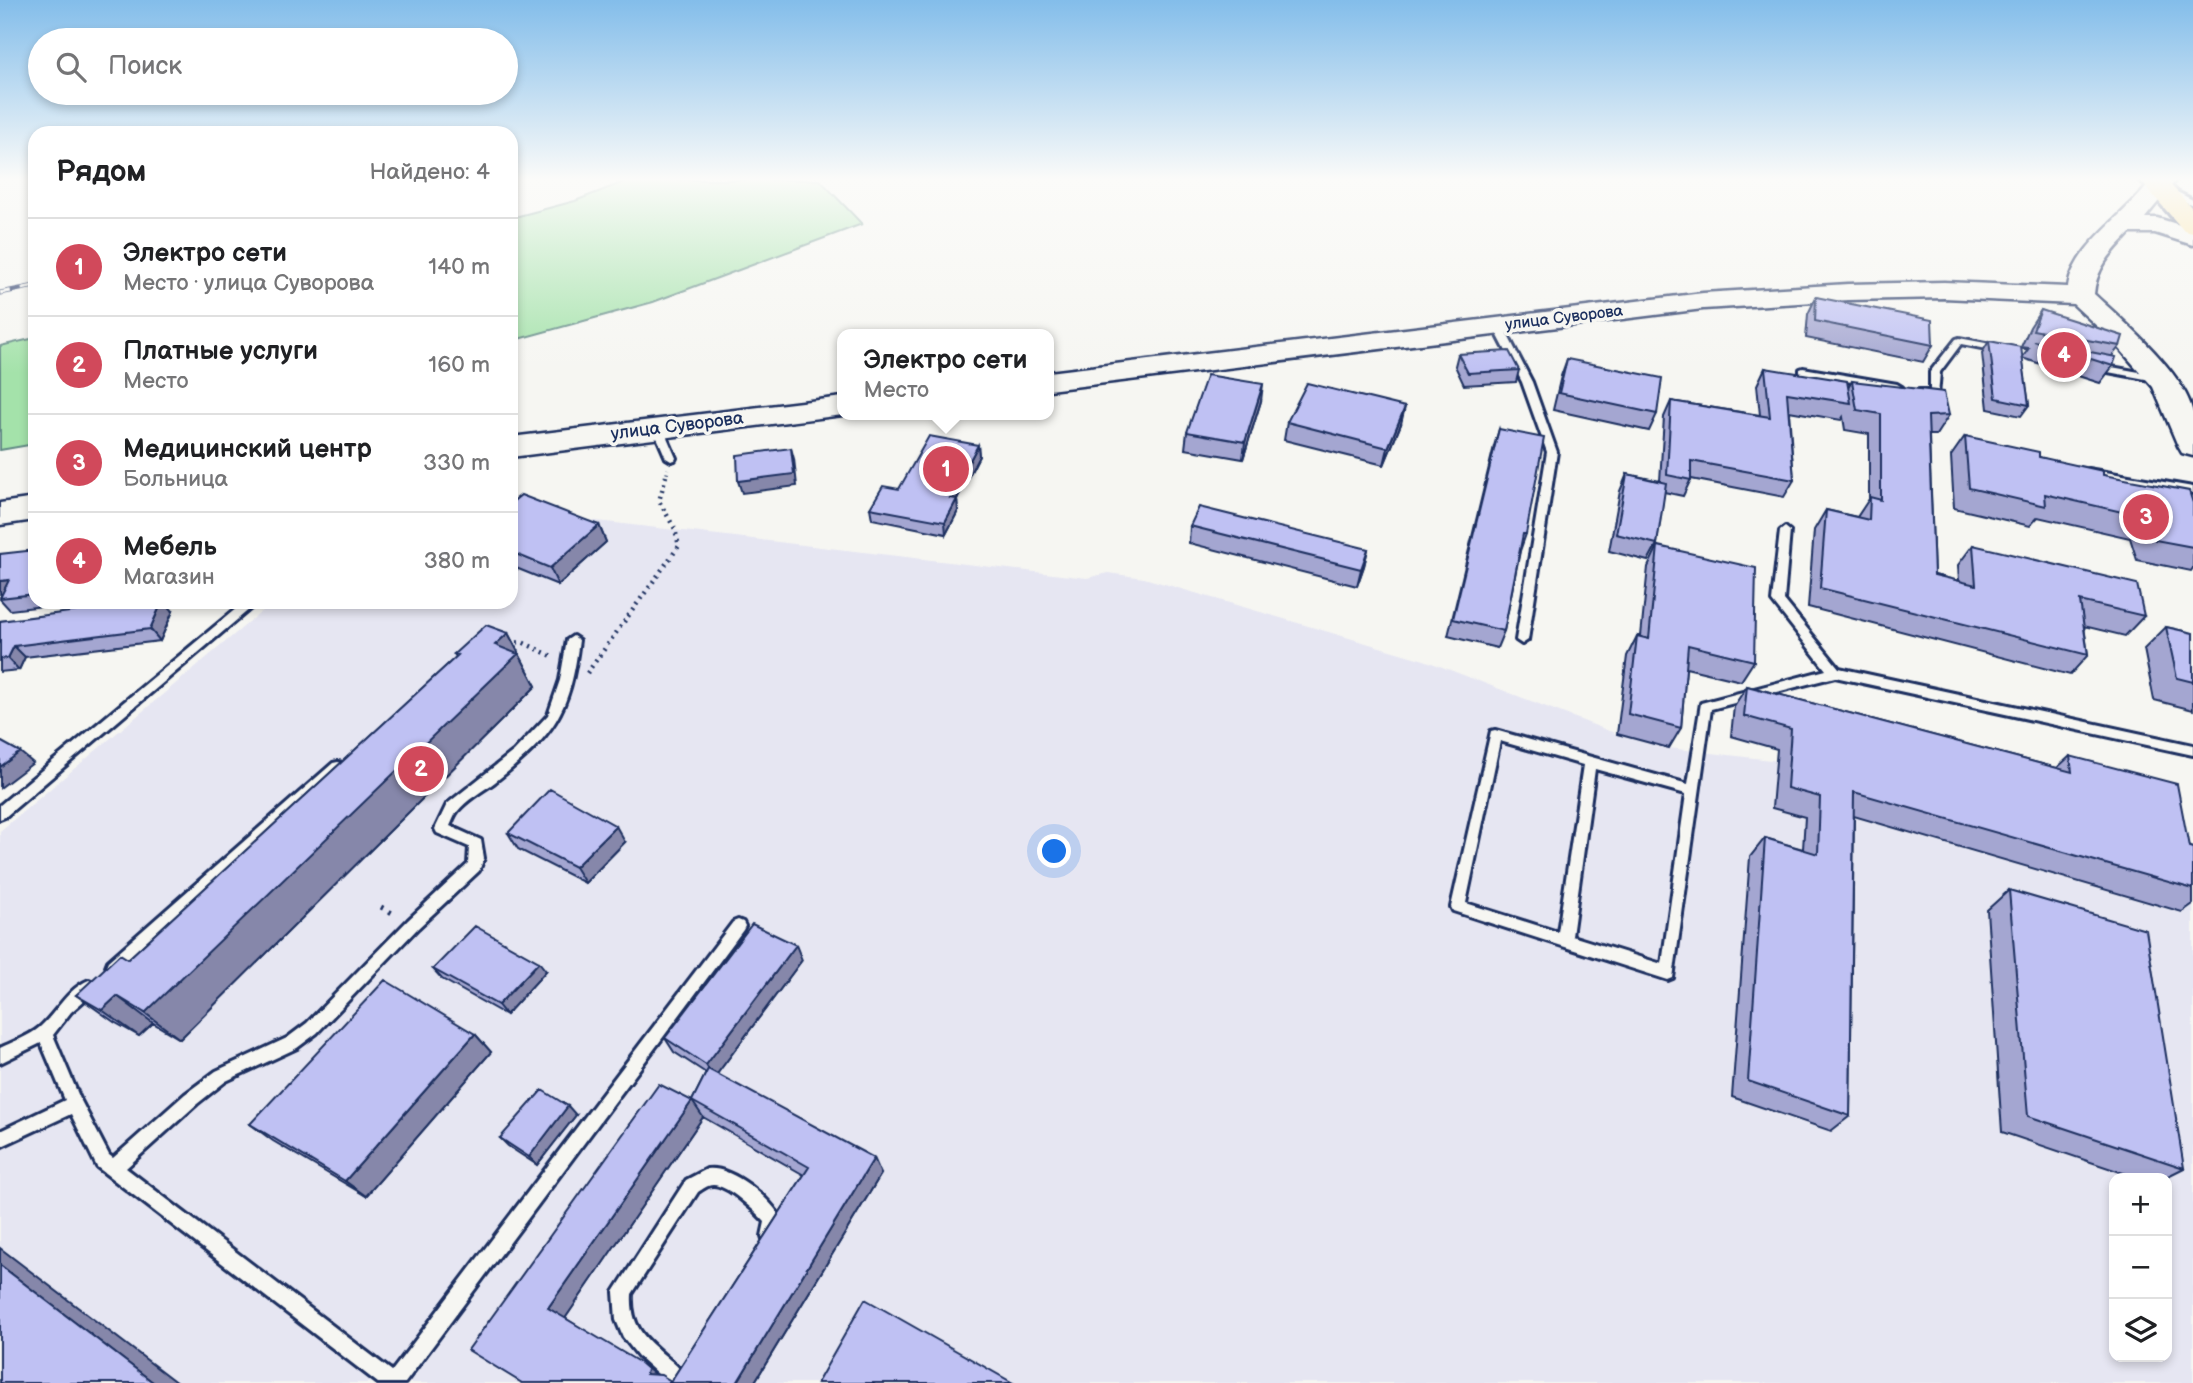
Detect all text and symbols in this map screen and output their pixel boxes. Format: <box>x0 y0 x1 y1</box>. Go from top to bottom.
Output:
search box <box>28 28 518 105</box>
icon: search <box>52 48 90 86</box>
text: Поиск <box>108 51 182 82</box>
text: Рядом <box>56 154 146 190</box>
text: Найдено: 4 <box>370 158 490 186</box>
text: Электро сети <box>123 238 287 269</box>
text: 1 <box>74 253 84 281</box>
text: 140 m <box>428 253 490 281</box>
text: Место · улица Суворова <box>123 269 374 297</box>
street label: улица Суворова <box>1504 301 1625 335</box>
popup <box>837 329 1054 420</box>
pin: 4 <box>2041 329 2087 381</box>
text: Платные услуги <box>123 336 318 367</box>
text: Электро сети <box>864 345 1027 376</box>
text: 2 <box>72 351 86 379</box>
text: 160 m <box>428 351 490 379</box>
text: Место <box>123 367 189 395</box>
text: Место <box>864 376 929 404</box>
street label: улица Суворова <box>609 407 745 445</box>
text: Медицинский центр <box>123 434 372 465</box>
pin: 1 <box>923 443 969 495</box>
text: 3 <box>72 449 86 477</box>
text: 330 m <box>423 449 490 477</box>
text: Больница <box>123 465 228 493</box>
pin: 3 <box>2123 491 2169 543</box>
text: Мебель <box>123 532 217 563</box>
text: 4 <box>72 547 86 575</box>
text: 380 m <box>424 547 490 575</box>
text: Магазин <box>123 563 215 591</box>
pin: 2 <box>398 743 444 795</box>
your location <box>1037 834 1071 868</box>
map controls <box>2109 1173 2172 1362</box>
button: + <box>2109 1173 2172 1236</box>
button: − <box>2109 1236 2172 1299</box>
button: layers <box>2109 1299 2172 1362</box>

